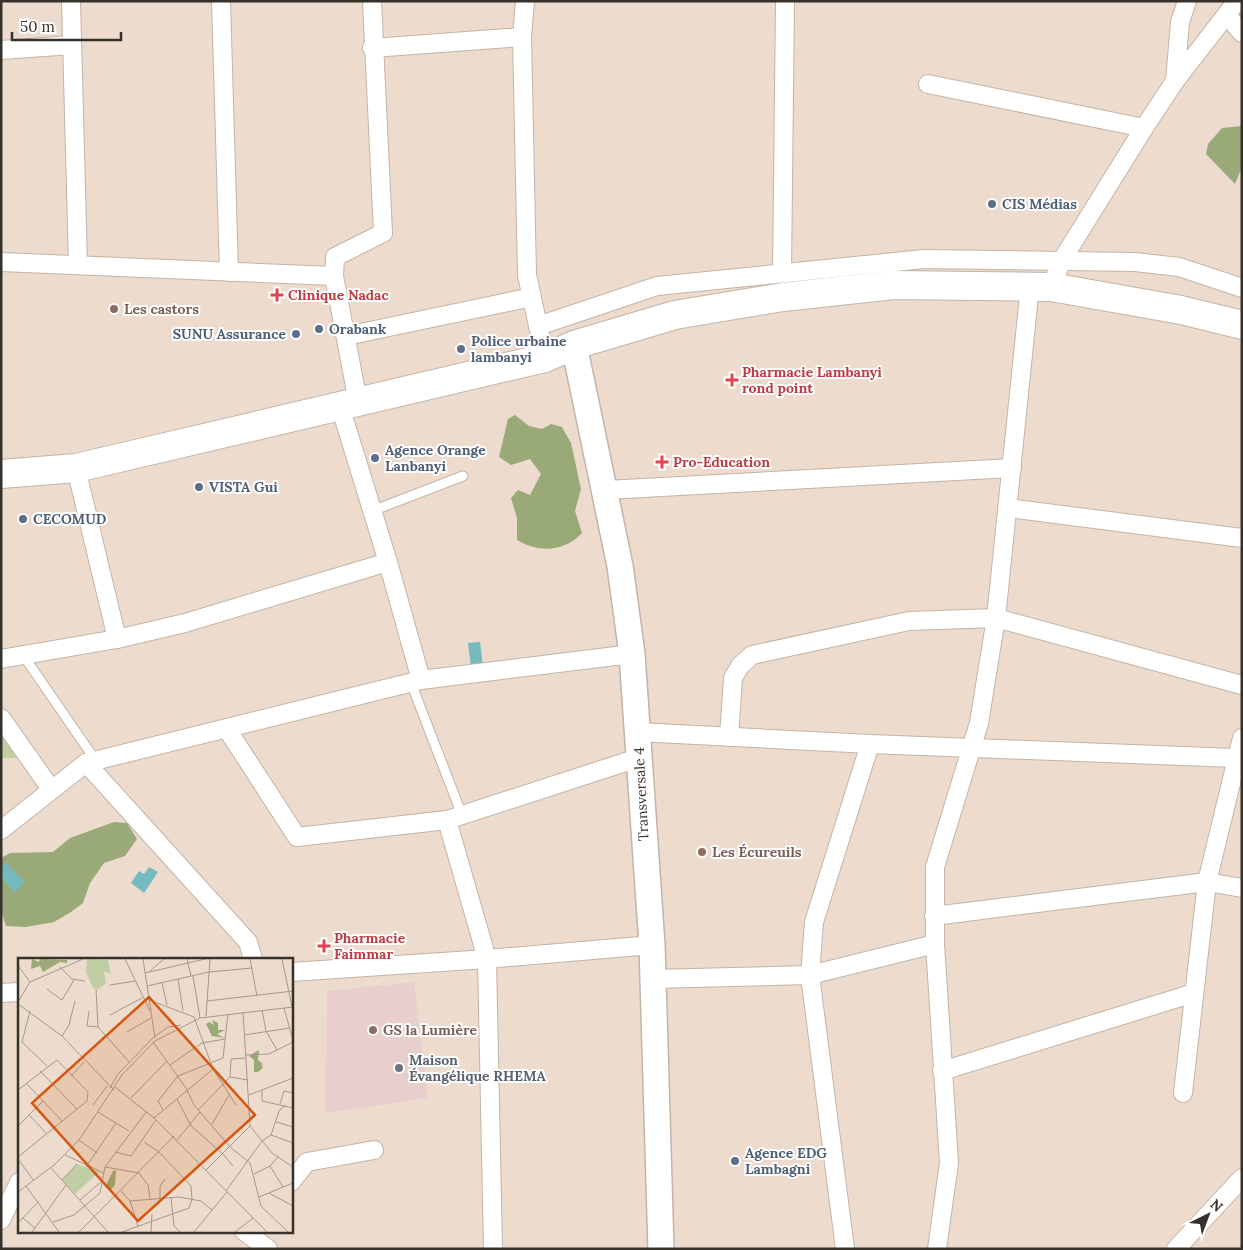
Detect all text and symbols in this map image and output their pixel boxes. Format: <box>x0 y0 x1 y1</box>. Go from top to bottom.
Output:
scale bar <box>12 10 121 42</box>
text: 50 m <box>20 17 55 36</box>
place label: CIS Médias <box>1002 195 1077 213</box>
marker: CIS Médias <box>986 198 998 210</box>
place label: Clinique Nadac <box>288 286 389 304</box>
marker: Clinique Nadac <box>270 288 284 302</box>
place label: Les castors <box>124 300 199 318</box>
marker: Les castors <box>108 303 120 315</box>
place label: Orabank <box>329 320 387 338</box>
marker: Orabank <box>313 323 325 335</box>
place label: SUNU Assurance <box>173 325 286 343</box>
marker: SUNU Assurance <box>290 328 302 340</box>
place label: Police urbaine lambanyi <box>471 332 567 366</box>
marker: Police urbaine lambanyi <box>455 343 467 355</box>
place label: Pharmacie Lambanyi rond point <box>742 363 882 397</box>
marker: Pharmacie Lambanyi rond point <box>726 374 738 386</box>
place label: Agence Orange Lanbanyi <box>385 441 486 475</box>
marker: Agence Orange Lanbanyi <box>369 452 381 464</box>
place label: Pro-Education <box>673 453 770 471</box>
marker: Pro-Education <box>655 455 669 469</box>
place label: VISTA Gui <box>209 478 278 496</box>
marker: VISTA Gui <box>193 481 205 493</box>
place label: CECOMUD <box>33 510 107 528</box>
marker: CECOMUD <box>17 513 29 525</box>
street label: Transversale 4 <box>630 746 652 841</box>
place label: Les Écureuils <box>712 843 802 861</box>
marker: Les Écureuils <box>696 846 708 858</box>
place label: Pharmacie Faimmar <box>334 929 406 963</box>
marker: Pharmacie Faimmar <box>318 940 330 952</box>
inset map <box>18 958 292 1232</box>
place label: GS la Lumière <box>383 1021 478 1039</box>
marker: GS la Lumière <box>367 1024 379 1036</box>
place label: Maison Évangélique RHEMA <box>409 1051 547 1085</box>
marker: Maison Évangélique RHEMA <box>393 1062 405 1074</box>
place label: Agence EDG Lambagni <box>745 1144 827 1178</box>
marker: Agence EDG Lambagni <box>729 1155 741 1167</box>
north arrow <box>1183 1190 1233 1240</box>
text: N <box>1207 1195 1227 1216</box>

